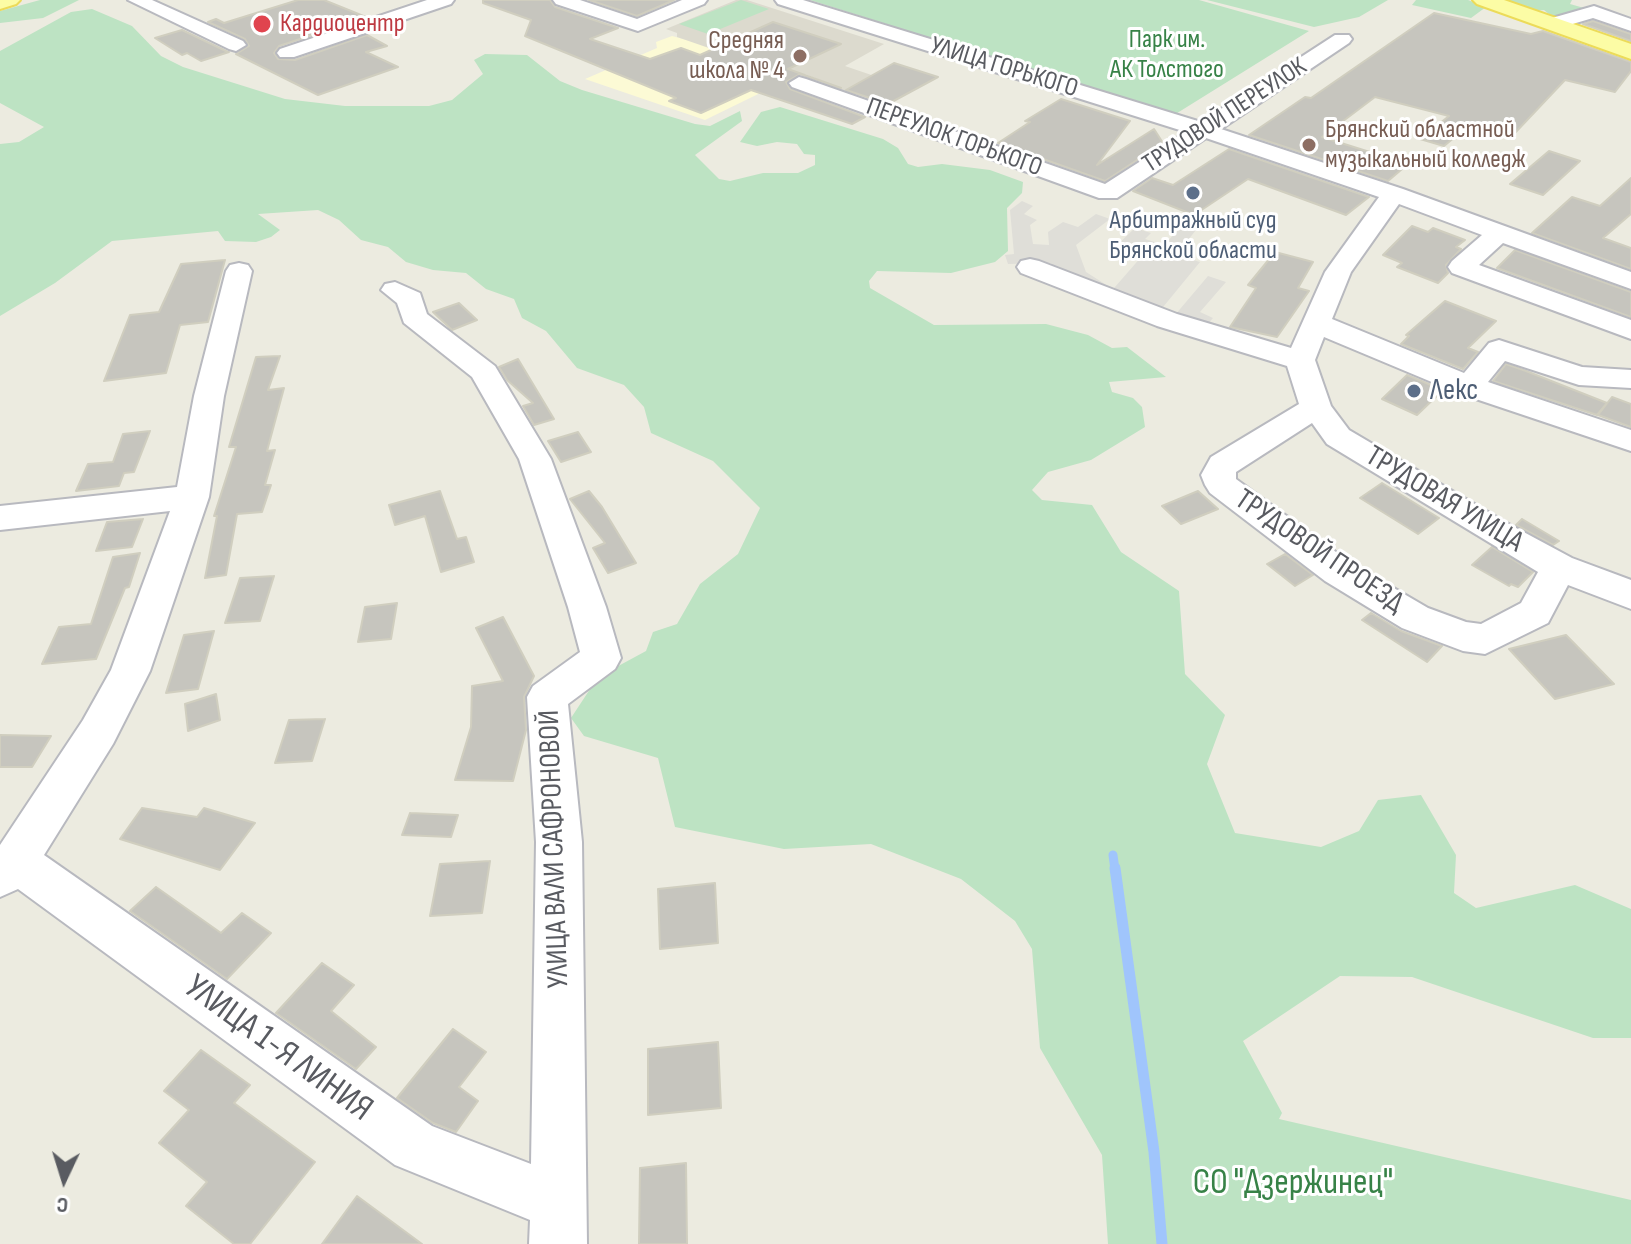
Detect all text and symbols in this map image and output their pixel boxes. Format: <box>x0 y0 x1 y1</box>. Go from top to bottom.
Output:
place label: Кардиоцентр <box>280 8 405 40</box>
marker: Кардиоцентр <box>251 13 273 35</box>
park label: Парк им. АК Толстого <box>1110 24 1224 86</box>
place label: Средняя школа № 4 <box>689 25 784 86</box>
street label: УЛИЦА ГОРЬКОГО <box>926 31 1082 105</box>
marker: Средняя школа № 4 <box>791 47 809 65</box>
street label: ТРУДОВОЙ ПЕРЕУЛОК <box>1137 51 1313 181</box>
street label: ПЕРЕУЛОК ГОРЬКОГО <box>862 92 1046 184</box>
place label: Брянский областной музыкальный колледж <box>1325 114 1526 176</box>
marker: Брянский областной музыкальный колледж <box>1300 136 1318 154</box>
marker: Арбитражный суд Брянской области <box>1184 184 1202 202</box>
place label: Арбитражный суд Брянской области <box>1109 205 1277 266</box>
place label: Лекс <box>1430 373 1478 409</box>
marker: Лекс <box>1405 382 1423 400</box>
street label: ТРУДОВАЯ УЛИЦА <box>1359 439 1529 561</box>
street label: ТРУДОВОЙ ПРОЕЗД <box>1228 482 1410 622</box>
street label: УЛИЦА ВАЛИ САФРОНОВОЙ <box>532 709 578 989</box>
street label: УЛИЦА 1-Я ЛИНИЯ <box>176 966 380 1132</box>
north arrow <box>24 1140 104 1220</box>
park label: СО "Дзержинец" <box>1193 1162 1393 1206</box>
text: С <box>56 1191 69 1218</box>

